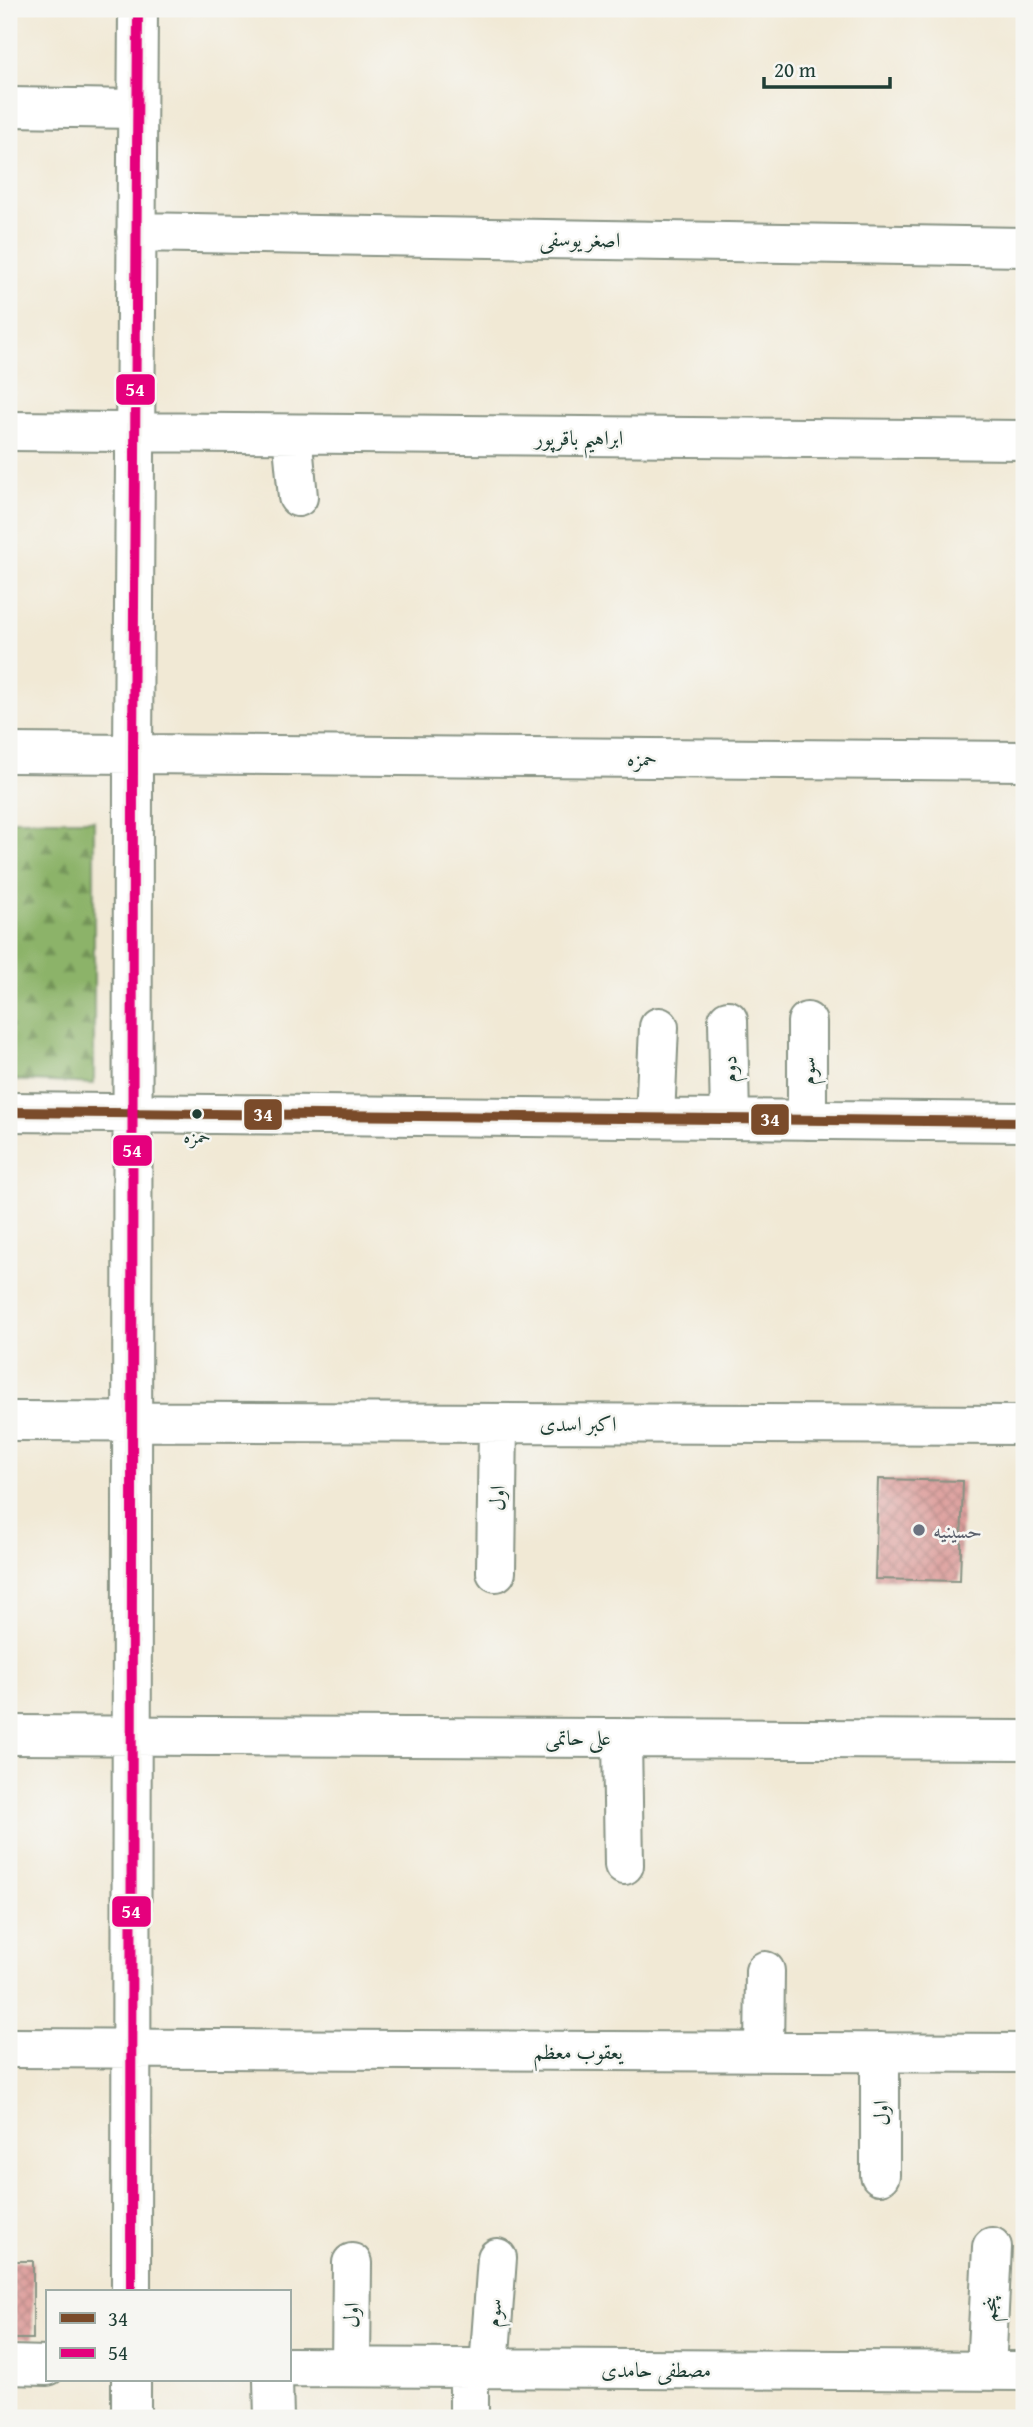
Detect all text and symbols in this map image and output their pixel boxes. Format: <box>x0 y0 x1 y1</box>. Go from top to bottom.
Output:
scale bar <box>764 46 890 90</box>
text: 20 m <box>774 54 816 85</box>
street label: اصغر یوسفی <box>539 223 621 255</box>
line badge: 54 <box>115 373 156 406</box>
text: 54 <box>125 375 145 403</box>
street label: ابراهیم باقرپور <box>533 422 623 459</box>
street label: حمزه <box>627 743 657 774</box>
street label: دوم <box>713 1055 748 1083</box>
street label: سوم <box>792 1057 826 1085</box>
line badge: 34 <box>243 1098 283 1131</box>
text: 34 <box>253 1100 273 1128</box>
line badge: 34 <box>750 1103 790 1136</box>
text: 34 <box>760 1105 780 1133</box>
marker: حمزه <box>190 1107 204 1121</box>
place label: حمزه <box>183 1122 211 1150</box>
line badge: 54 <box>112 1134 153 1167</box>
text: 54 <box>122 1136 142 1164</box>
street label: اکبر اسدی <box>540 1408 616 1439</box>
street label: اول <box>481 1485 513 1511</box>
place label: حسینیه <box>933 1515 982 1546</box>
marker: حسینیه <box>911 1522 927 1538</box>
street label: علی حاتمی <box>545 1722 611 1754</box>
line badge: 54 <box>111 1895 152 1928</box>
text: 54 <box>121 1897 141 1925</box>
street label: یعقوب معظم <box>533 2036 624 2072</box>
street label: اول <box>865 2100 896 2126</box>
legend <box>46 2290 290 2382</box>
street label: پنجم <box>973 2294 1010 2323</box>
street label: سوم <box>477 2298 512 2329</box>
street label: اول <box>335 2302 367 2328</box>
text: 34 <box>108 2303 128 2334</box>
text: 54 <box>108 2337 128 2368</box>
street label: مصطفی حامدی <box>601 2354 711 2385</box>

